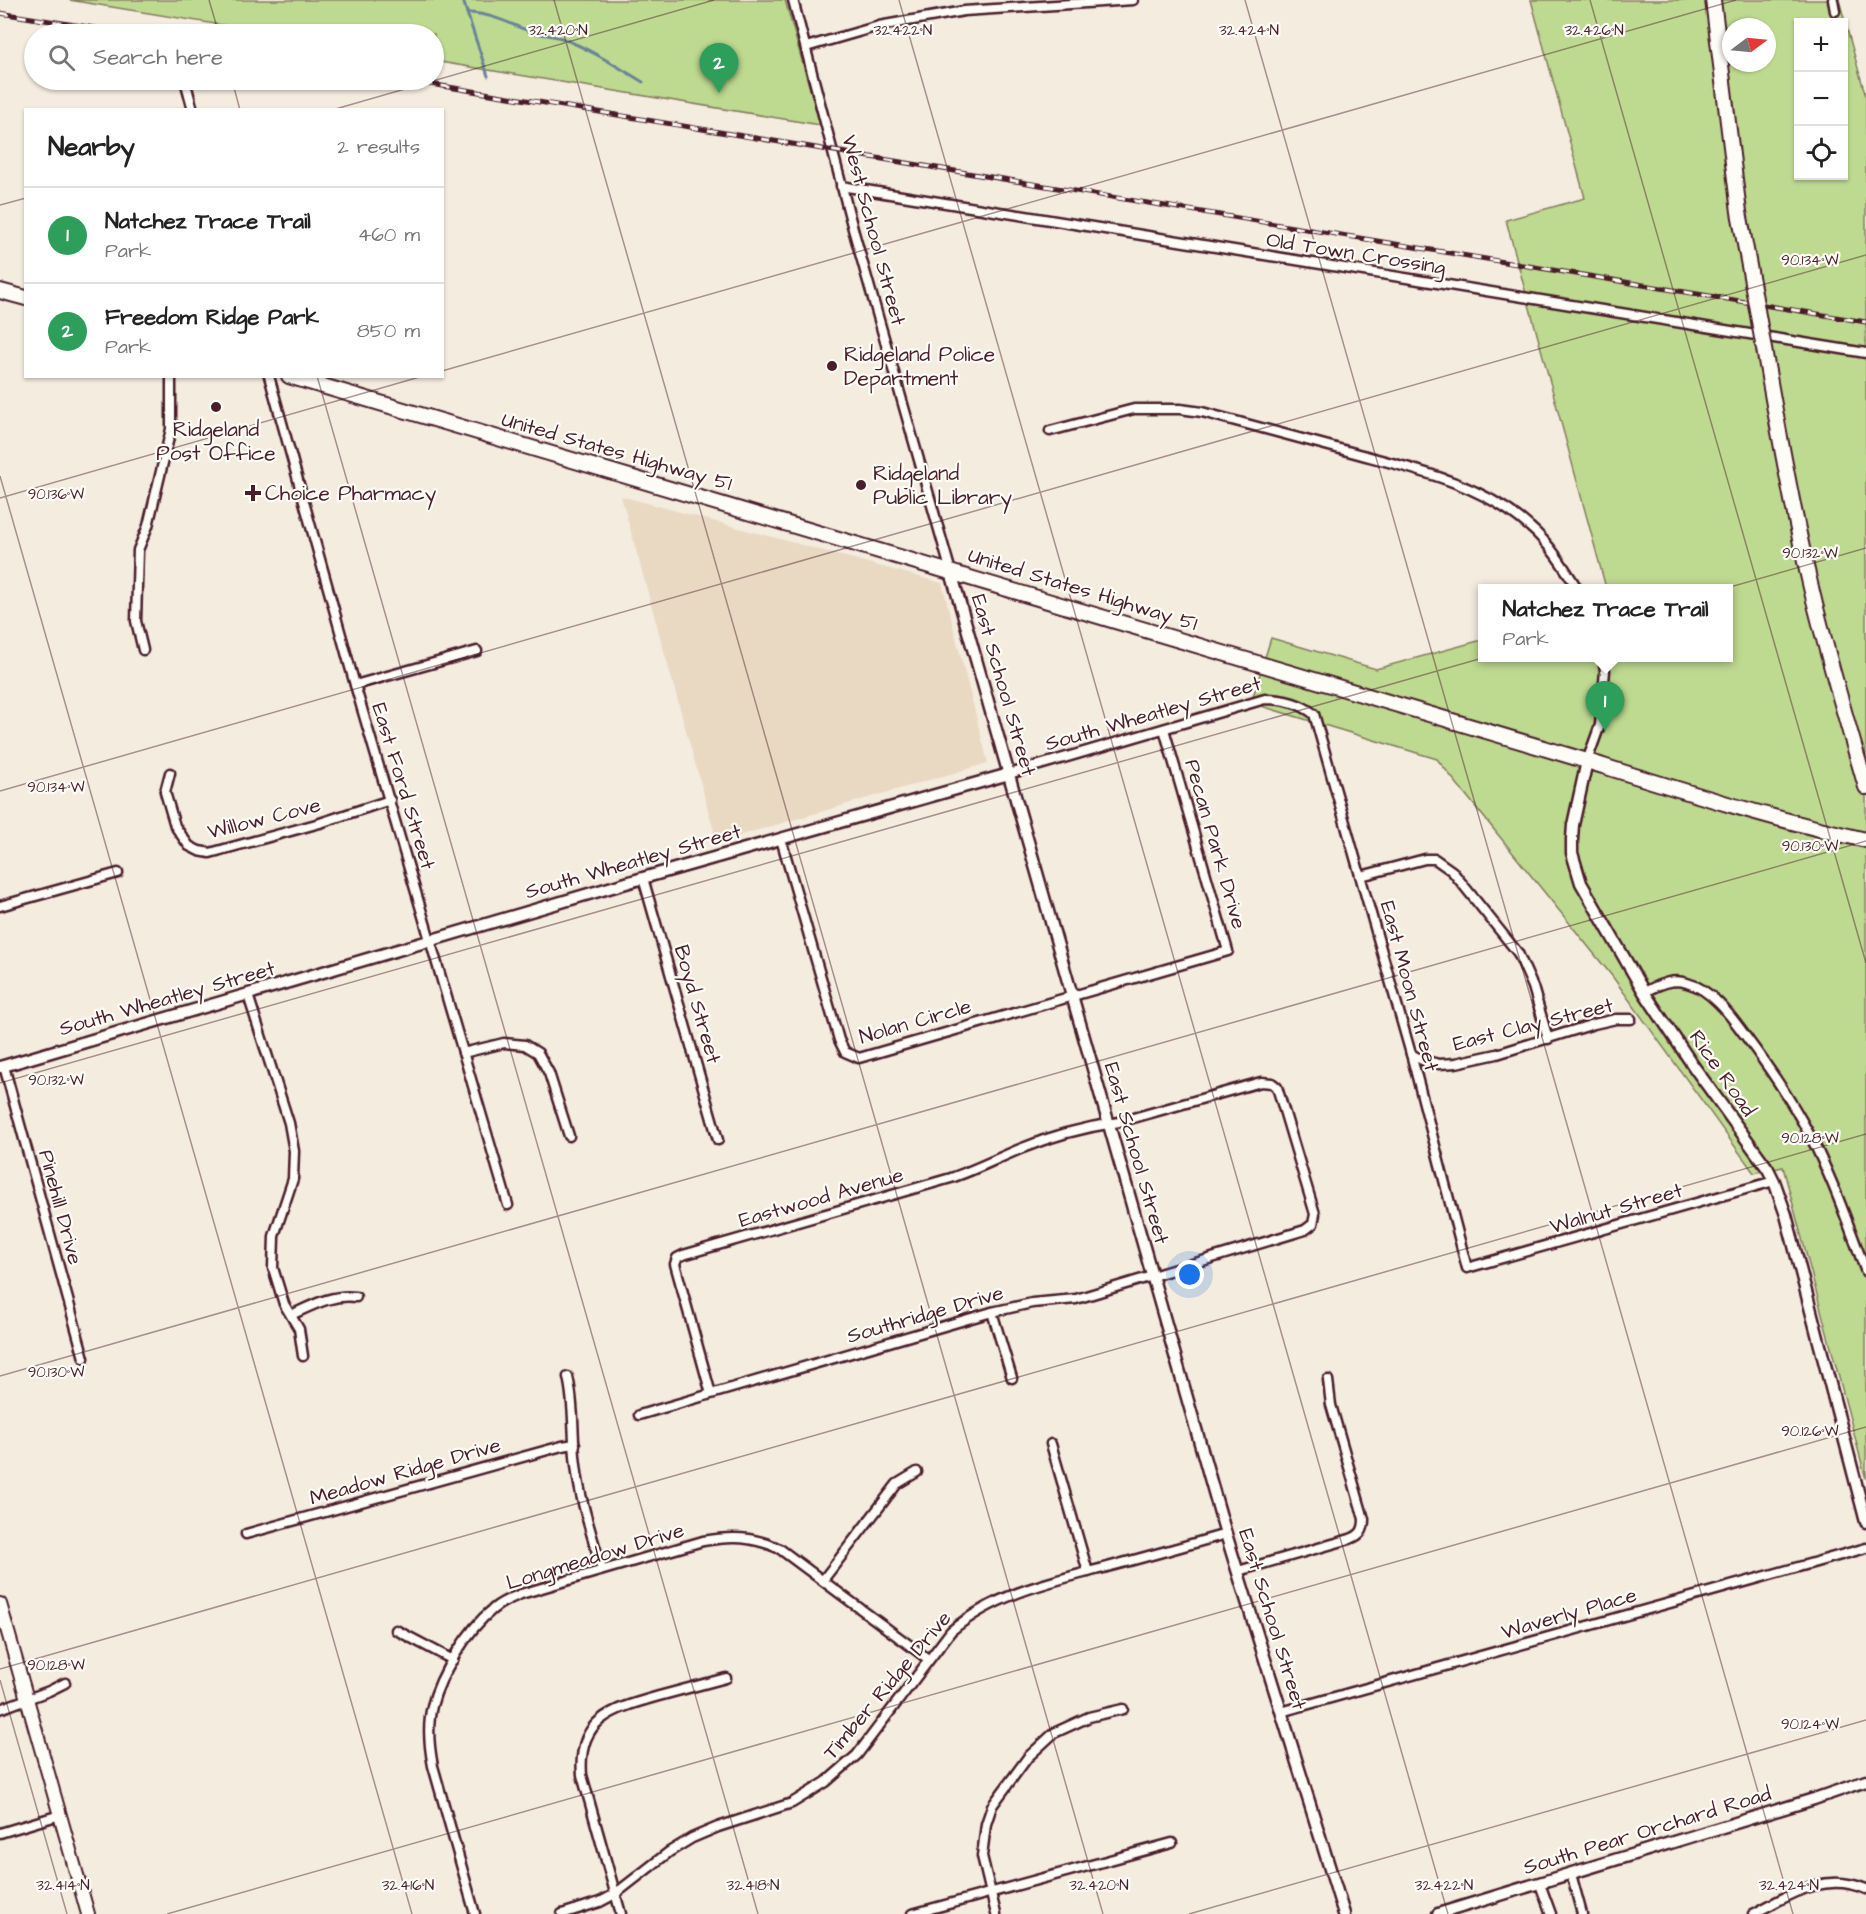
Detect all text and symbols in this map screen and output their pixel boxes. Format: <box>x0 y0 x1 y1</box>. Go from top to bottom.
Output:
north arrow <box>1722 18 1776 72</box>
map controls <box>1794 18 1848 180</box>
button: + <box>1794 18 1848 72</box>
text: 32.420°N <box>528 20 588 41</box>
text: 32.422°N <box>874 20 932 41</box>
text: 32.424°N <box>1219 20 1279 41</box>
text: 32.426°N <box>1564 20 1624 41</box>
search box <box>24 24 444 90</box>
icon: search <box>45 41 78 74</box>
text: Search here <box>93 42 223 73</box>
pin: 2 <box>700 44 738 93</box>
button: − <box>1794 72 1848 126</box>
button: locate <box>1794 126 1848 180</box>
text: Nearby <box>48 129 135 165</box>
street label: West School Street <box>834 132 913 329</box>
text: 2 results <box>337 133 420 161</box>
text: Natchez Trace Trail <box>105 206 311 237</box>
text: 1 <box>66 221 69 249</box>
text: 460 m <box>358 221 420 249</box>
street label: Old Town Crossing <box>1264 225 1448 284</box>
text: Park <box>105 237 151 265</box>
text: 90.134°W <box>1781 250 1839 271</box>
text: Freedom Ridge Park <box>105 302 319 333</box>
text: 2 <box>62 317 73 345</box>
text: 850 m <box>357 317 420 345</box>
text: Park <box>105 333 151 361</box>
place label: Ridgeland Police Department <box>844 340 995 394</box>
marker: Ridgeland Police Department <box>825 359 839 373</box>
marker: Ridgeland Post Office <box>209 400 223 414</box>
street label: United States Highway 51 <box>498 405 736 500</box>
place label: Ridgeland Post Office <box>156 415 276 468</box>
place label: Ridgeland Public Library <box>873 459 1012 514</box>
marker: Ridgeland Public Library <box>854 478 868 492</box>
place label: Choice Pharmacy <box>265 479 437 510</box>
text: 90.136°W <box>28 484 84 505</box>
marker: Choice Pharmacy <box>246 486 260 500</box>
street label: United States Highway 51 <box>964 541 1201 640</box>
text: 90.132°W <box>1782 543 1838 564</box>
popup <box>1478 584 1733 662</box>
street label: East School Street <box>964 591 1043 780</box>
text: Natchez Trace Trail <box>1503 594 1708 625</box>
text: Park <box>1503 625 1549 653</box>
street label: South Wheatley Street <box>1042 669 1266 760</box>
pin: 1 <box>1586 682 1624 731</box>
street label: East Ford Street <box>364 699 443 873</box>
street label: Pecan Park Drive <box>1177 756 1254 932</box>
text: 90.134°W <box>27 777 85 798</box>
street label: Willow Cove <box>204 790 324 847</box>
street label: South Wheatley Street <box>522 817 746 908</box>
text: 90.130°W <box>1782 836 1838 857</box>
street label: East Moon Street <box>1373 898 1446 1075</box>
street label: Boyd Street <box>665 941 728 1068</box>
street label: South Wheatley Street <box>56 954 280 1045</box>
street label: East Clay Street <box>1450 990 1617 1060</box>
street label: Nolan Circle <box>856 992 975 1051</box>
street label: Rice Road <box>1682 1024 1763 1123</box>
street label: East School Street <box>1097 1059 1176 1248</box>
text: 90.132°W <box>28 1070 84 1091</box>
text: 90.128°W <box>1781 1128 1839 1149</box>
street label: Pinehill Drive <box>31 1147 90 1268</box>
street label: Eastwood Avenue <box>735 1160 907 1235</box>
street label: Walnut Street <box>1546 1176 1686 1241</box>
your location <box>1175 1260 1204 1289</box>
street label: Southridge Drive <box>843 1278 1007 1353</box>
text: 90.130°W <box>28 1362 84 1383</box>
text: 90.126°W <box>1781 1421 1839 1442</box>
street label: Meadow Ridge Drive <box>306 1430 505 1515</box>
street label: Longmeadow Drive <box>503 1516 688 1599</box>
street label: East School Street <box>1231 1525 1314 1714</box>
street label: Waverly Place <box>1498 1580 1641 1649</box>
street label: Timber Ridge Drive <box>817 1605 960 1767</box>
text: 90.128°W <box>27 1655 85 1676</box>
text: 90.124°W <box>1781 1714 1839 1735</box>
street label: South Pear Orchard Road <box>1520 1779 1775 1882</box>
text: 32.414°N <box>36 1875 90 1896</box>
text: 32.416°N <box>382 1875 434 1896</box>
text: 32.418°N <box>727 1875 779 1896</box>
text: 32.420°N <box>1069 1875 1129 1896</box>
text: 32.422°N <box>1415 1875 1473 1896</box>
text: 32.424°N <box>1759 1875 1819 1896</box>

